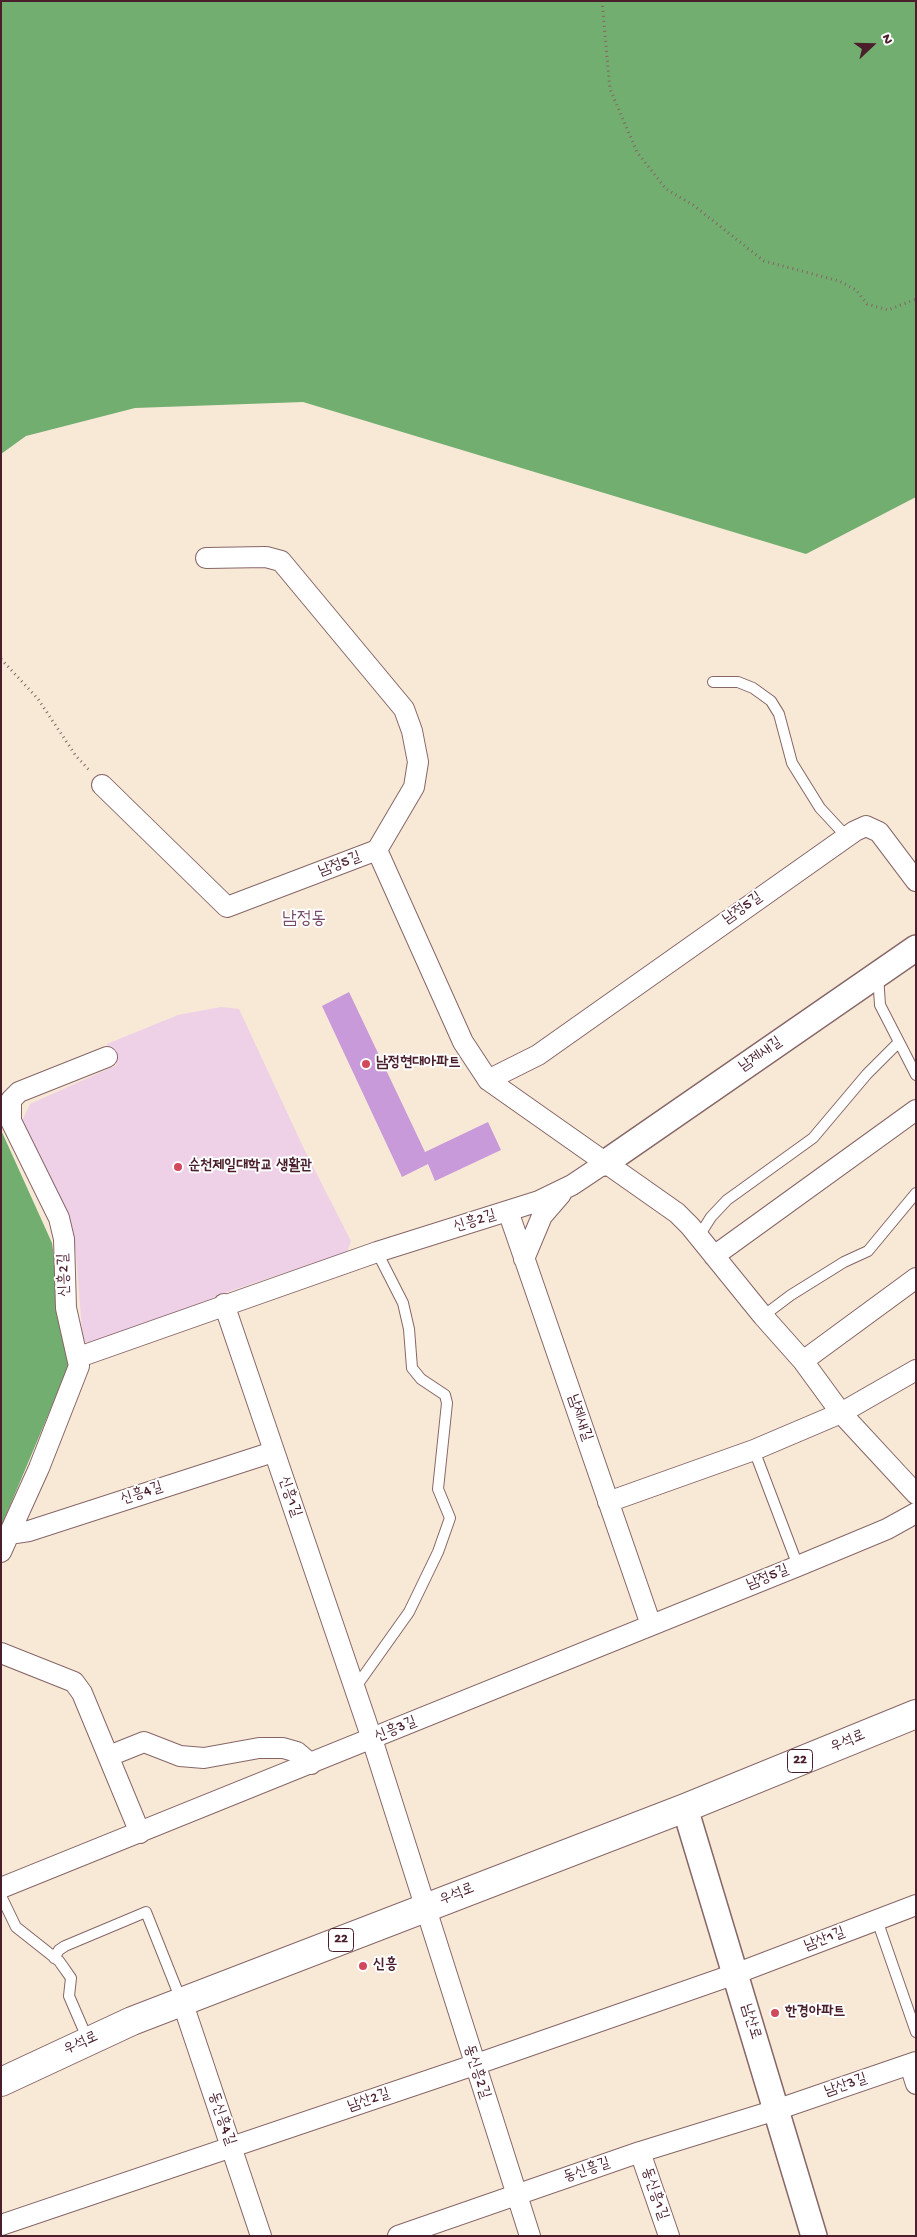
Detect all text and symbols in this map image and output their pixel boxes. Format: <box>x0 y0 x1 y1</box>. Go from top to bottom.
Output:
north arrow <box>847 20 897 70</box>
text: N <box>877 32 896 47</box>
street label: 남정5길 <box>316 849 364 881</box>
street label: 남정5길 <box>720 889 766 929</box>
district label: 남정동 <box>282 909 326 931</box>
street label: 남제새길 <box>736 1034 786 1076</box>
place label: 남정현대아파트 <box>376 1055 460 1073</box>
marker: 남정현대아파트 <box>360 1058 372 1070</box>
place label: 순천제일대학교 생활관 <box>188 1158 312 1176</box>
marker: 순천제일대학교 생활관 <box>172 1161 184 1173</box>
street label: 신흥2길 <box>452 1207 498 1237</box>
street label: 신흥2길 <box>55 1253 75 1297</box>
street label: 남제새길 <box>563 1392 595 1444</box>
street label: 신흥1길 <box>274 1474 304 1520</box>
street label: 신흥4길 <box>119 1479 165 1509</box>
street label: 남정5길 <box>744 1561 792 1595</box>
street label: 신흥3길 <box>372 1713 420 1747</box>
street label: 우석로 <box>828 1727 868 1757</box>
road number: 22 <box>788 1750 812 1772</box>
street label: 우석로 <box>437 1880 477 1910</box>
street label: 남산1길 <box>802 1924 848 1956</box>
road number: 22 <box>328 1928 354 1952</box>
place label: 신흥 <box>373 1957 397 1975</box>
marker: 신흥 <box>357 1960 369 1972</box>
street label: 남산로 <box>736 2002 764 2042</box>
place label: 한경아파트 <box>785 2004 845 2022</box>
marker: 한경아파트 <box>769 2007 781 2019</box>
street label: 우석로 <box>61 2028 101 2060</box>
street label: 동신흥2길 <box>459 2043 493 2101</box>
street label: 남산3길 <box>822 2070 870 2102</box>
street label: 남산2길 <box>345 2085 393 2117</box>
street label: 동신흥4길 <box>203 2090 239 2148</box>
street label: 동신흥길 <box>561 2155 613 2187</box>
street label: 동신흥1길 <box>637 2165 671 2223</box>

